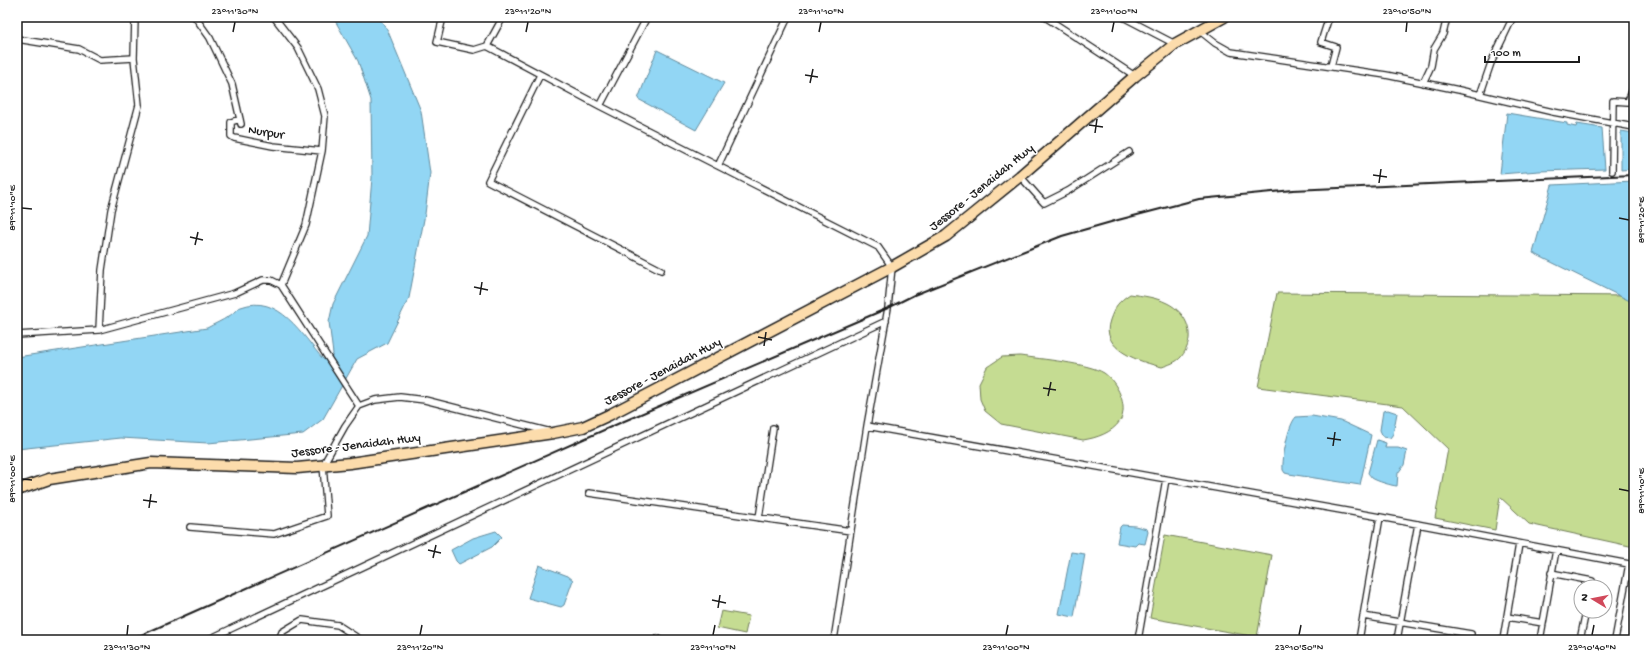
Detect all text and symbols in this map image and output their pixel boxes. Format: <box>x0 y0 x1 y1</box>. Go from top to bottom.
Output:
text: 23°11'30"N <box>212 6 259 18</box>
text: 23°11'20"N <box>505 6 552 18</box>
text: 23°11'10"N <box>798 6 844 18</box>
text: 23°11'00"N <box>1090 6 1138 18</box>
text: 23°10'50"N <box>1383 6 1432 18</box>
scale bar <box>1485 38 1579 64</box>
text: 100 m <box>1490 47 1521 61</box>
street label: Nurpur <box>247 123 286 143</box>
street label: Jessore - Jenaidah Hwy <box>927 141 1038 235</box>
text: 89°11'10"E <box>7 184 19 231</box>
text: 89°11'20"E <box>1636 196 1648 243</box>
street label: Jessore - Jenaidah Hwy <box>602 335 724 409</box>
street label: Jessore - Jenaidah Hwy <box>291 431 422 461</box>
text: 89°11'00"E <box>7 455 19 503</box>
text: 89°11'10"E <box>1636 467 1648 514</box>
north arrow <box>1573 579 1613 619</box>
text: N <box>1579 593 1592 602</box>
text: 23°11'30"N <box>104 642 151 654</box>
text: 23°11'20"N <box>397 642 444 654</box>
text: 23°11'10"N <box>690 642 736 654</box>
text: 23°11'00"N <box>982 642 1030 654</box>
text: 23°10'50"N <box>1275 642 1324 654</box>
text: 23°10'40"N <box>1568 642 1616 654</box>

